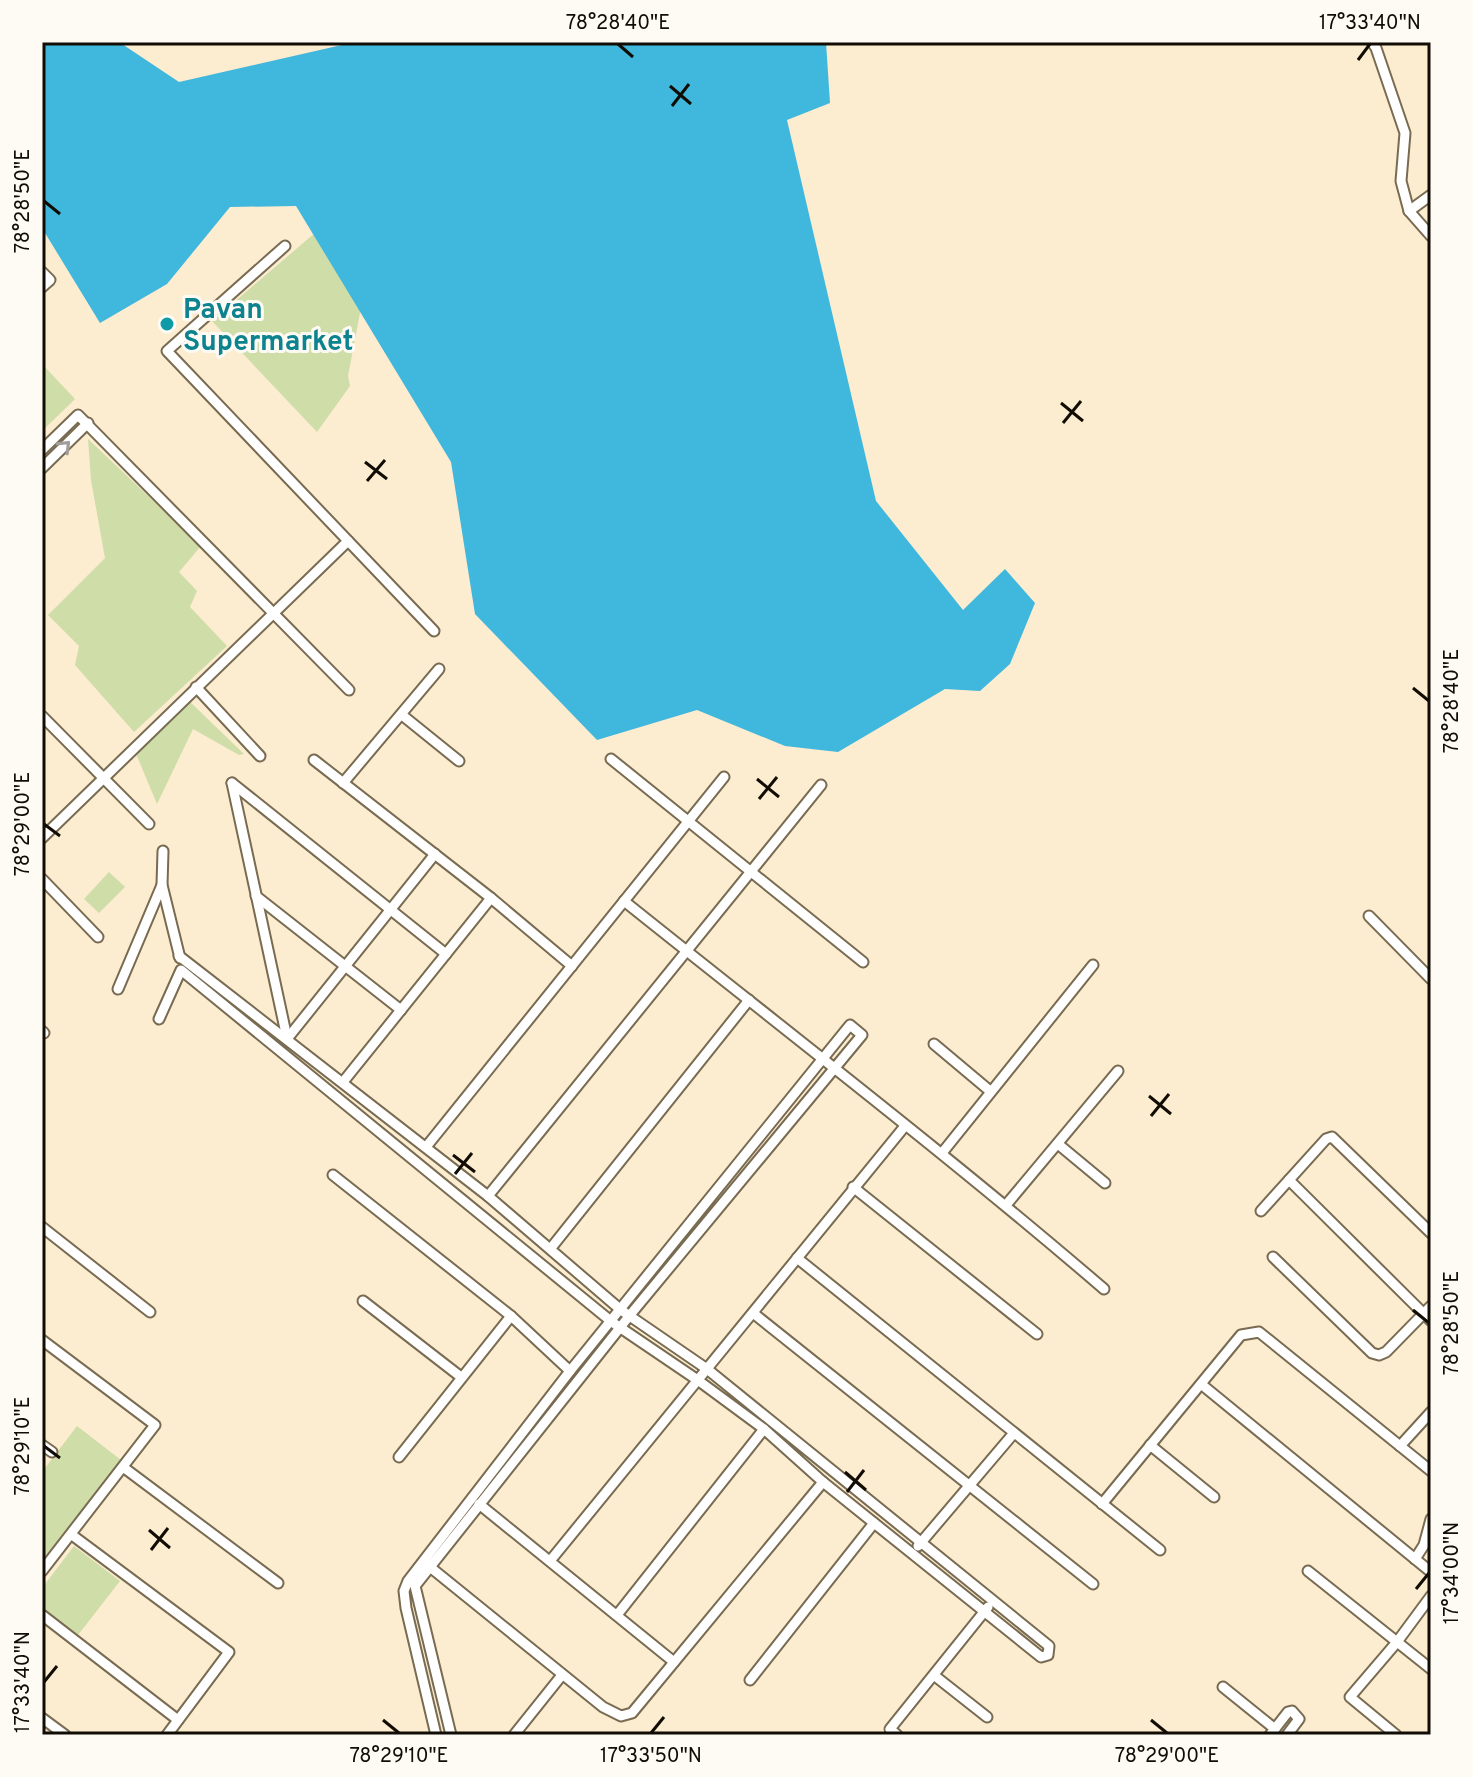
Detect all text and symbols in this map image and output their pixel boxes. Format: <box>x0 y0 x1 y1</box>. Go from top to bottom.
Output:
text: 78°28'40"E <box>566 11 670 37</box>
text: 17°33'40"N <box>1319 11 1421 37</box>
text: 78°28'50"E <box>11 149 37 253</box>
place label: Pavan Supermarket <box>183 293 353 361</box>
marker: Pavan Supermarket <box>158 315 176 333</box>
one-way arrow <box>56 441 70 455</box>
text: 78°28'40"E <box>1440 649 1466 753</box>
text: 78°29'00"E <box>11 772 37 876</box>
text: 78°28'50"E <box>1440 1271 1466 1375</box>
text: 78°29'10"E <box>11 1396 37 1496</box>
text: 17°34'00"N <box>1440 1522 1466 1624</box>
text: 17°33'40"N <box>11 1631 37 1733</box>
text: 78°29'10"E <box>349 1744 449 1770</box>
text: 17°33'50"N <box>600 1744 702 1770</box>
text: 78°29'00"E <box>1115 1744 1219 1770</box>

